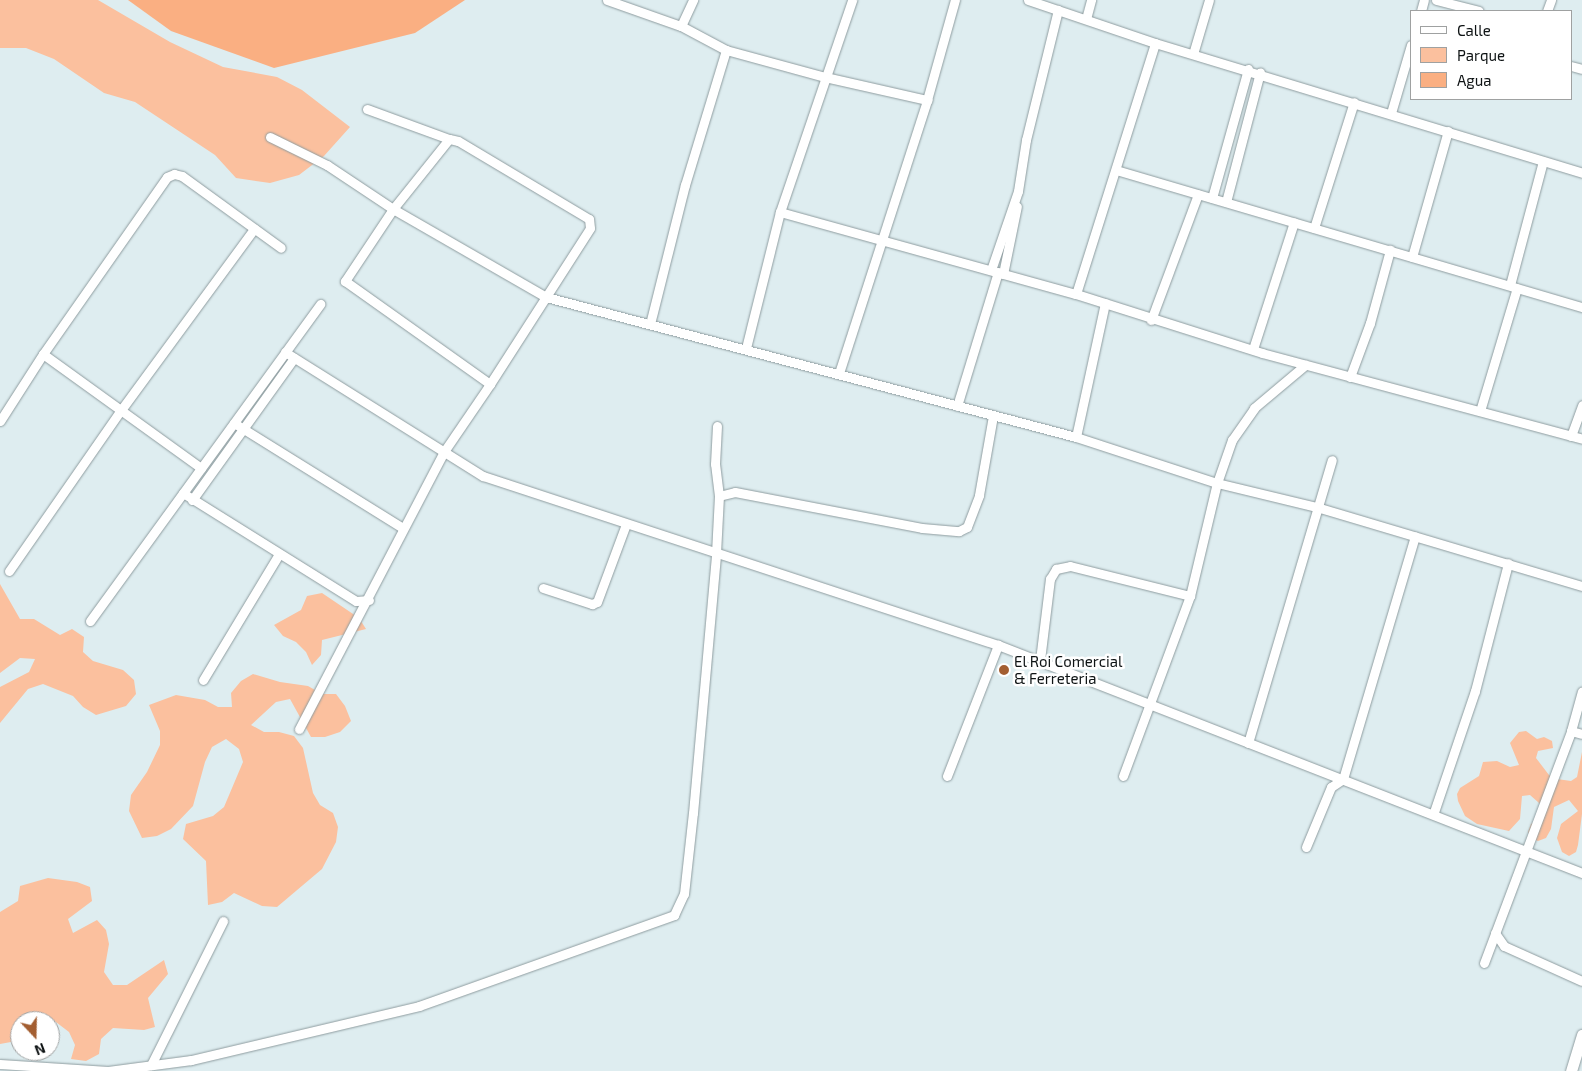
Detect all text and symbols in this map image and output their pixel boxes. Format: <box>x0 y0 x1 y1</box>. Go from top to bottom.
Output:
legend <box>1410 10 1572 100</box>
text: Calle <box>1457 21 1491 39</box>
text: Parque <box>1457 46 1505 64</box>
text: Agua <box>1457 71 1492 89</box>
place label: El Roi Comercial & Ferreteria <box>1014 652 1123 687</box>
marker: El Roi Comercial & Ferreteria <box>998 664 1010 676</box>
north arrow <box>10 1011 60 1061</box>
text: N <box>32 1040 48 1059</box>

